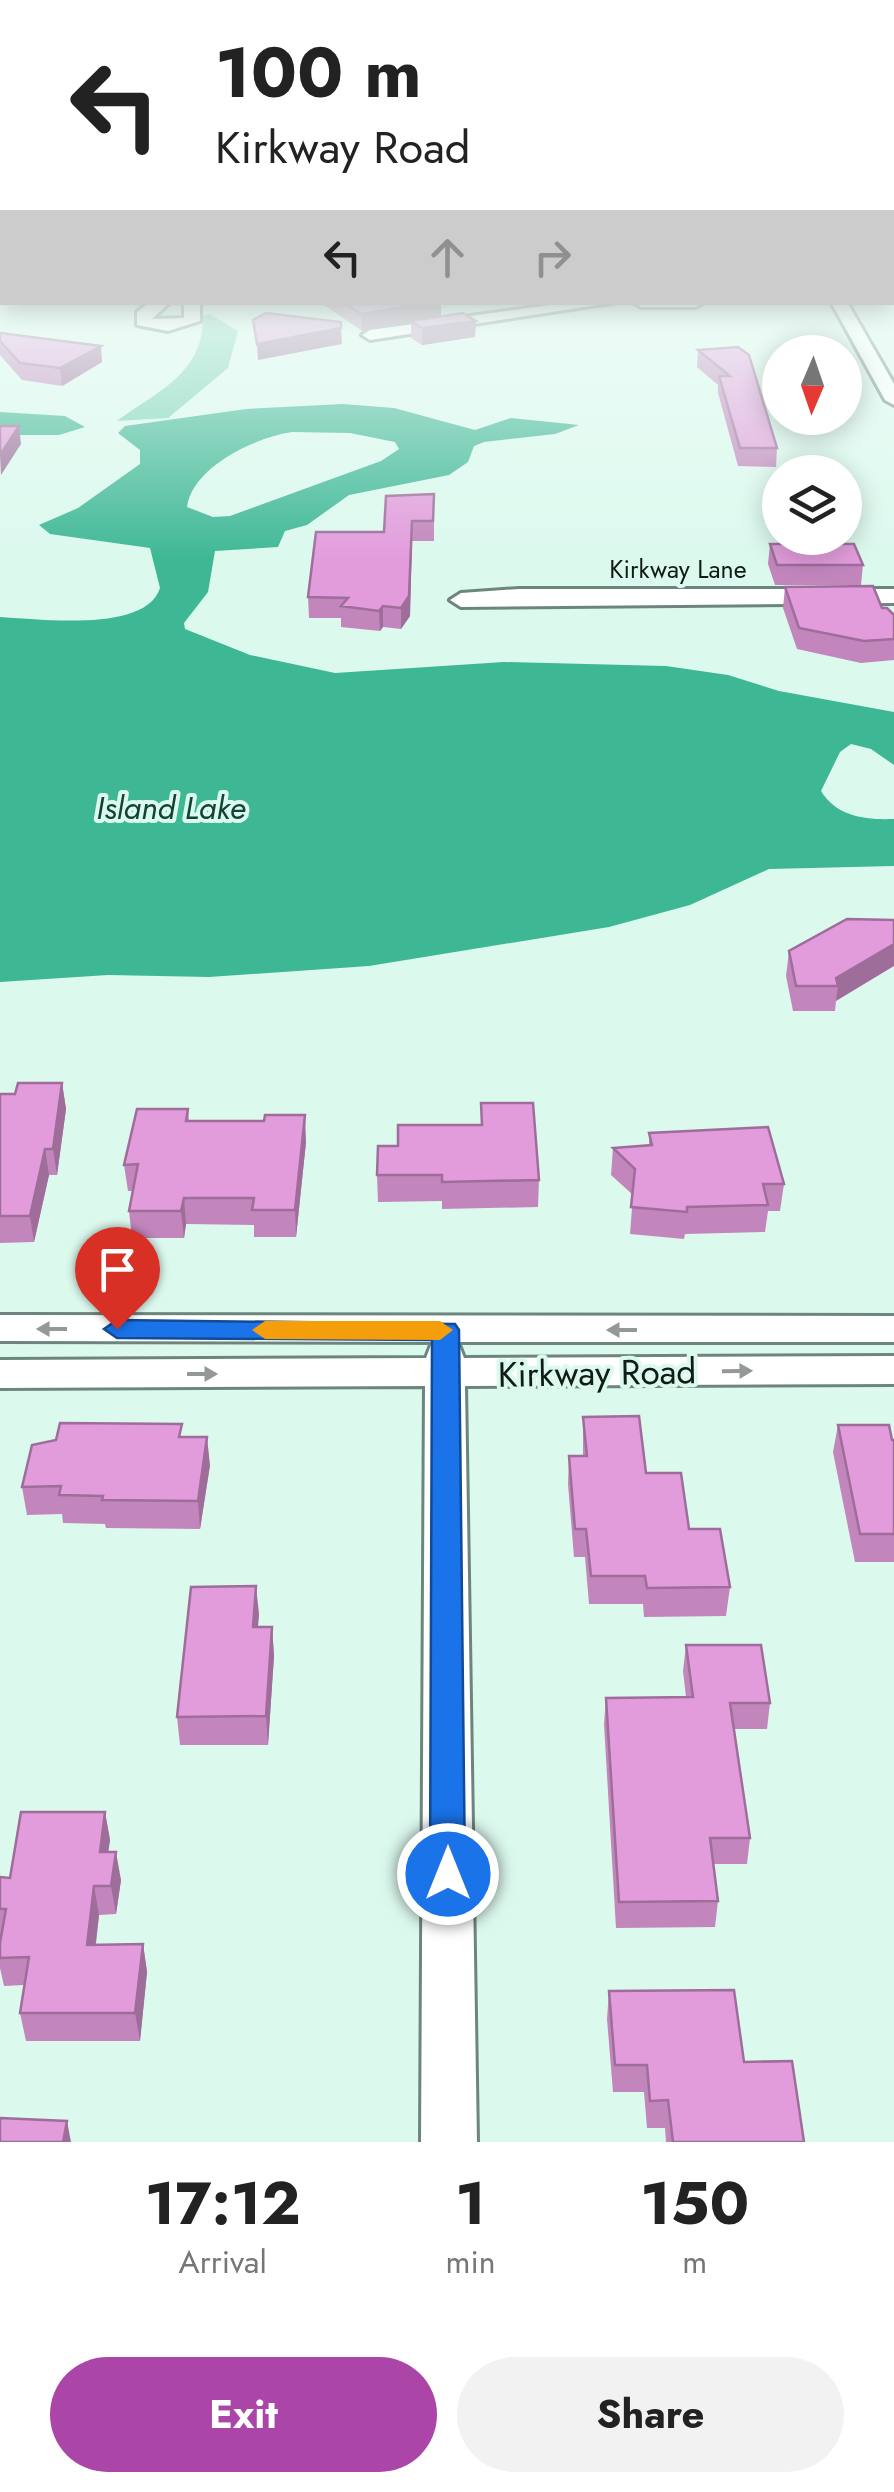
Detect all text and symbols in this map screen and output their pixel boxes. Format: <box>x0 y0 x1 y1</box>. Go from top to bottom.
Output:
text: 100 m <box>215 22 422 123</box>
icon: left <box>50 40 180 170</box>
text: Kirkway Road <box>215 115 470 180</box>
icon: left <box>315 230 370 285</box>
icon: ahead <box>420 230 475 285</box>
icon: right <box>525 230 580 285</box>
north arrow <box>762 335 862 435</box>
map controls <box>762 335 862 555</box>
button: layers <box>762 455 862 555</box>
street label: Kirkway Lane <box>609 551 747 587</box>
water label: Island Lake <box>96 785 246 831</box>
pin <box>75 1227 160 1330</box>
icon: arrive <box>90 1242 145 1297</box>
one-way arrow <box>35 1321 67 1337</box>
one-way arrow <box>605 1322 637 1338</box>
street label: Kirkway Road <box>497 1346 697 1400</box>
one-way arrow <box>722 1363 754 1379</box>
one-way arrow <box>187 1366 219 1382</box>
position arrow <box>396 1822 500 1926</box>
text: 17:12 <box>145 2160 301 2247</box>
text: 1 <box>455 2160 486 2247</box>
text: 150 <box>640 2160 749 2247</box>
text: Arrival <box>179 2239 267 2285</box>
text: min <box>445 2239 496 2285</box>
text: m <box>682 2239 707 2285</box>
button: Exit <box>50 2357 437 2472</box>
button: Share <box>457 2357 844 2472</box>

